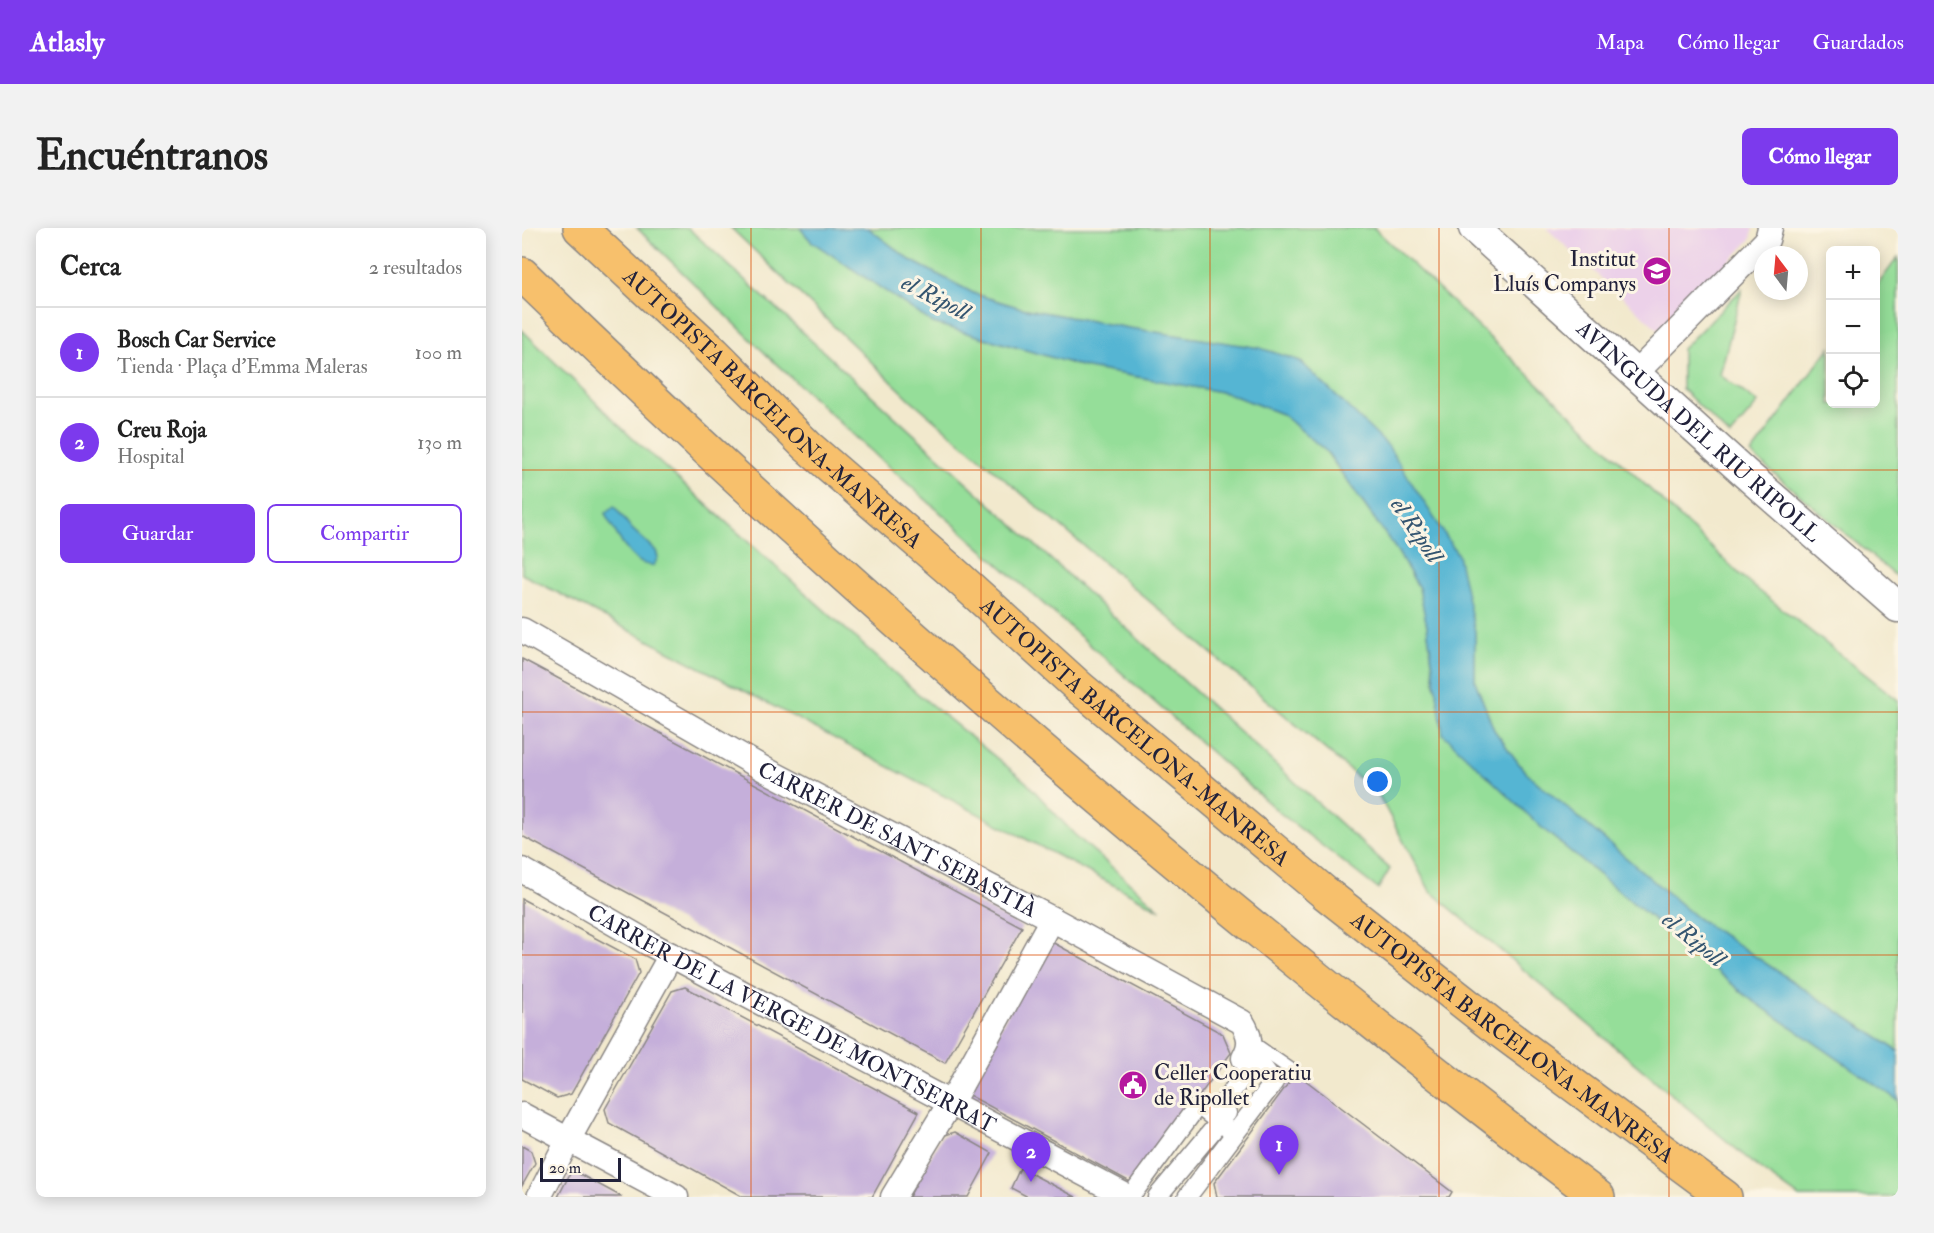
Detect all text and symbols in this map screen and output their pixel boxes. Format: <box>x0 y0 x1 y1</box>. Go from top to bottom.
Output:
text: Atlasly <box>30 25 104 60</box>
text: Mapa <box>1596 29 1644 56</box>
text: Cómo llegar <box>1677 29 1780 56</box>
text: Guardados <box>1813 29 1904 56</box>
button: Cómo llegar <box>1742 128 1898 185</box>
text: Encuéntranos <box>36 130 268 182</box>
place label: Institut Lluís Companys <box>1493 245 1636 299</box>
north arrow <box>1754 246 1808 300</box>
map controls <box>1826 246 1880 408</box>
button: + <box>1826 246 1880 300</box>
text: Cerca <box>60 251 121 283</box>
text: 2 resultados <box>369 255 462 280</box>
school or university icon: Institut Lluís Companys <box>1641 255 1673 287</box>
street label: AUTOPISTA BARCELONA-MANRESA <box>616 262 928 555</box>
water label: el Ripoll <box>896 267 977 329</box>
button: − <box>1826 300 1880 354</box>
street label: AVINGUDA DEL RIU RIPOLL <box>1570 314 1827 548</box>
text: Bosch Car Service <box>117 326 276 354</box>
text: 1 <box>76 340 83 365</box>
text: 100 m <box>415 340 462 365</box>
text: Tienda · Plaça d'Emma Maleras <box>117 354 368 379</box>
button: locate <box>1826 354 1880 408</box>
text: Creu Roja <box>117 416 207 444</box>
text: 2 <box>74 430 85 455</box>
text: 130 m <box>417 430 462 455</box>
text: Hospital <box>117 444 185 469</box>
water label: el Ripoll <box>1383 492 1451 571</box>
button: Guardar <box>60 504 255 563</box>
button: Compartir <box>267 504 462 563</box>
street label: AUTOPISTA BARCELONA-MANRESA <box>974 591 1295 873</box>
street label: CARRER DE SANT SEBASTIÀ <box>753 755 1042 924</box>
your location <box>1363 767 1392 796</box>
street label: CARRER DE LA VERGE DE MONTSERRAT <box>582 898 1001 1140</box>
street label: AUTOPISTA BARCELONA-MANRESA <box>1344 905 1680 1170</box>
water label: el Ripoll <box>1656 905 1733 976</box>
place label: Celler Cooperatiu de Ripollet <box>1154 1059 1312 1113</box>
public building icon: Celler Cooperatiu de Ripollet <box>1117 1069 1149 1101</box>
pin: 1 <box>1260 1126 1299 1175</box>
pin: 2 <box>1012 1132 1050 1182</box>
scale bar <box>540 1155 621 1182</box>
text: 20 m <box>549 1158 581 1178</box>

